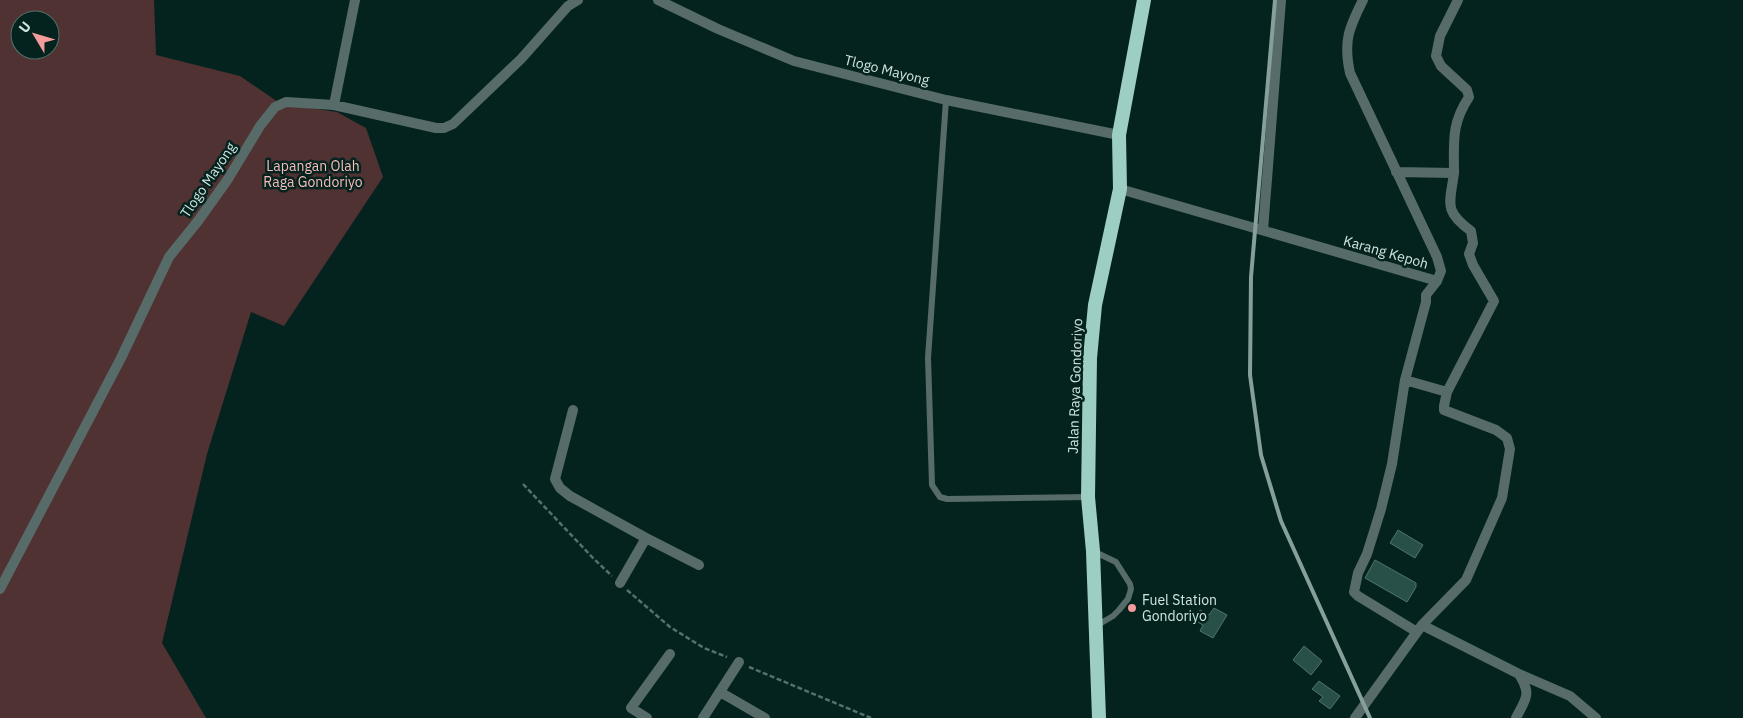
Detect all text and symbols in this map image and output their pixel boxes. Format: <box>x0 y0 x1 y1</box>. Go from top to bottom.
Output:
north arrow <box>10 10 60 60</box>
text: U <box>15 18 35 36</box>
street label: Tlogo Mayong <box>843 51 932 89</box>
street label: Tlogo Mayong <box>176 138 240 221</box>
park label: Lapangan Olah Raga Gondoriyo <box>263 157 363 191</box>
street label: Karang Kepoh <box>1341 231 1431 273</box>
street label: Jalan Raya Gondoriyo <box>1064 318 1086 454</box>
place label: Fuel Station Gondoriyo <box>1142 591 1217 625</box>
marker: Fuel Station Gondoriyo <box>1126 602 1138 614</box>

